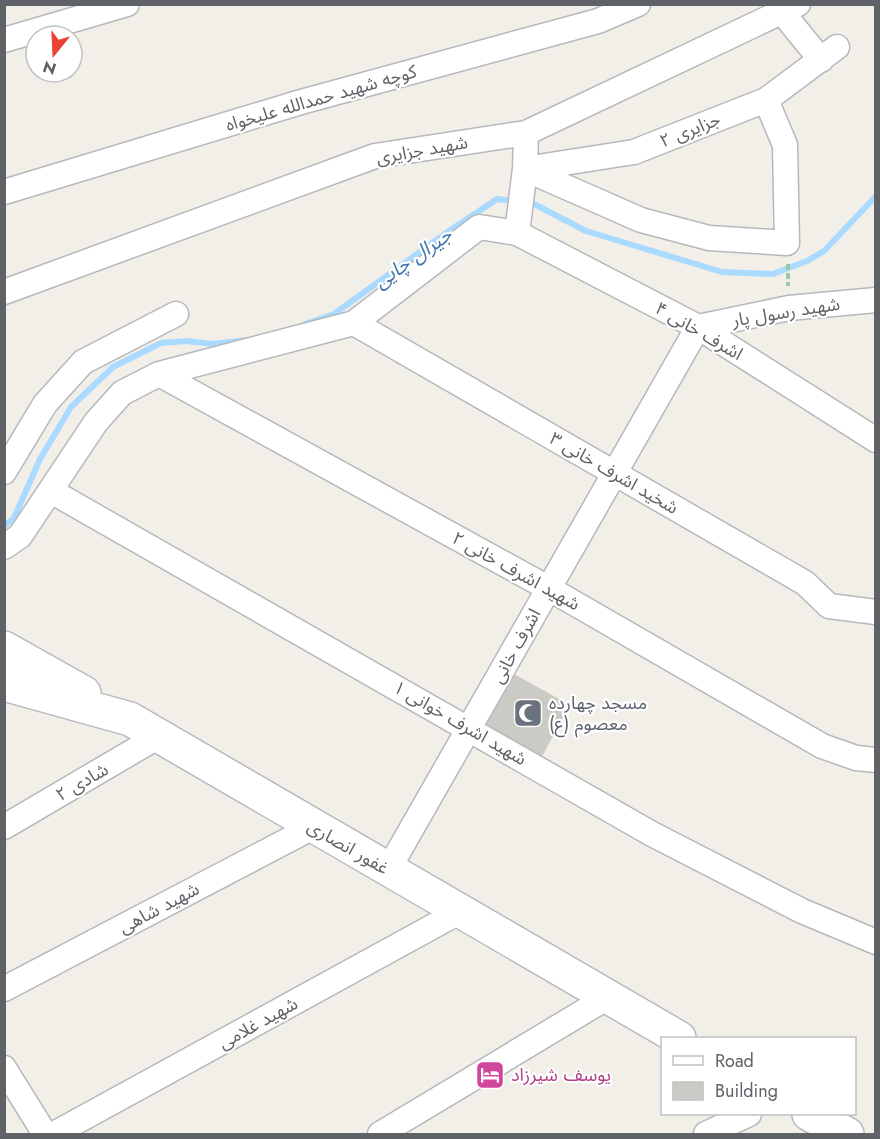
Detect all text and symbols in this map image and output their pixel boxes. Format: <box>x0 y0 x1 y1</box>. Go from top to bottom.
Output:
north arrow <box>24 24 84 84</box>
text: N <box>40 55 59 81</box>
street label: کوچه شهید حمدالله علیخواه <box>223 58 420 138</box>
street label: جزایری ۲ <box>656 106 724 154</box>
street label: شهید جزایری <box>374 129 470 171</box>
water label: جیرال چایی <box>368 220 458 296</box>
street label: شهید رسول پار <box>729 291 842 334</box>
street label: اشرف خانی ۴ <box>650 295 748 367</box>
street label: شخید اشرف خانی ۳ <box>545 425 683 521</box>
street label: شهید اشرف خانی ۲ <box>447 525 585 617</box>
street label: اشرف خانی <box>485 604 547 688</box>
street label: شهید اشرف خوانی ۱ <box>388 674 532 772</box>
place label: مسجد چهارده معصوم (ع) <box>549 690 647 738</box>
mosque icon: مسجد چهارده معصوم (ع) <box>512 697 544 729</box>
street label: شادی ۲ <box>51 756 113 808</box>
street label: غفور انصاری <box>302 813 394 881</box>
street label: شهید شاهی <box>114 876 204 940</box>
street label: شهید غلامی <box>213 990 303 1056</box>
legend <box>661 1037 856 1115</box>
text: Road <box>715 1048 754 1074</box>
hotel icon: یوسف شیرزاد <box>474 1059 506 1091</box>
place label: یوسف شیرزاد <box>511 1062 611 1088</box>
text: Building <box>715 1078 778 1104</box>

